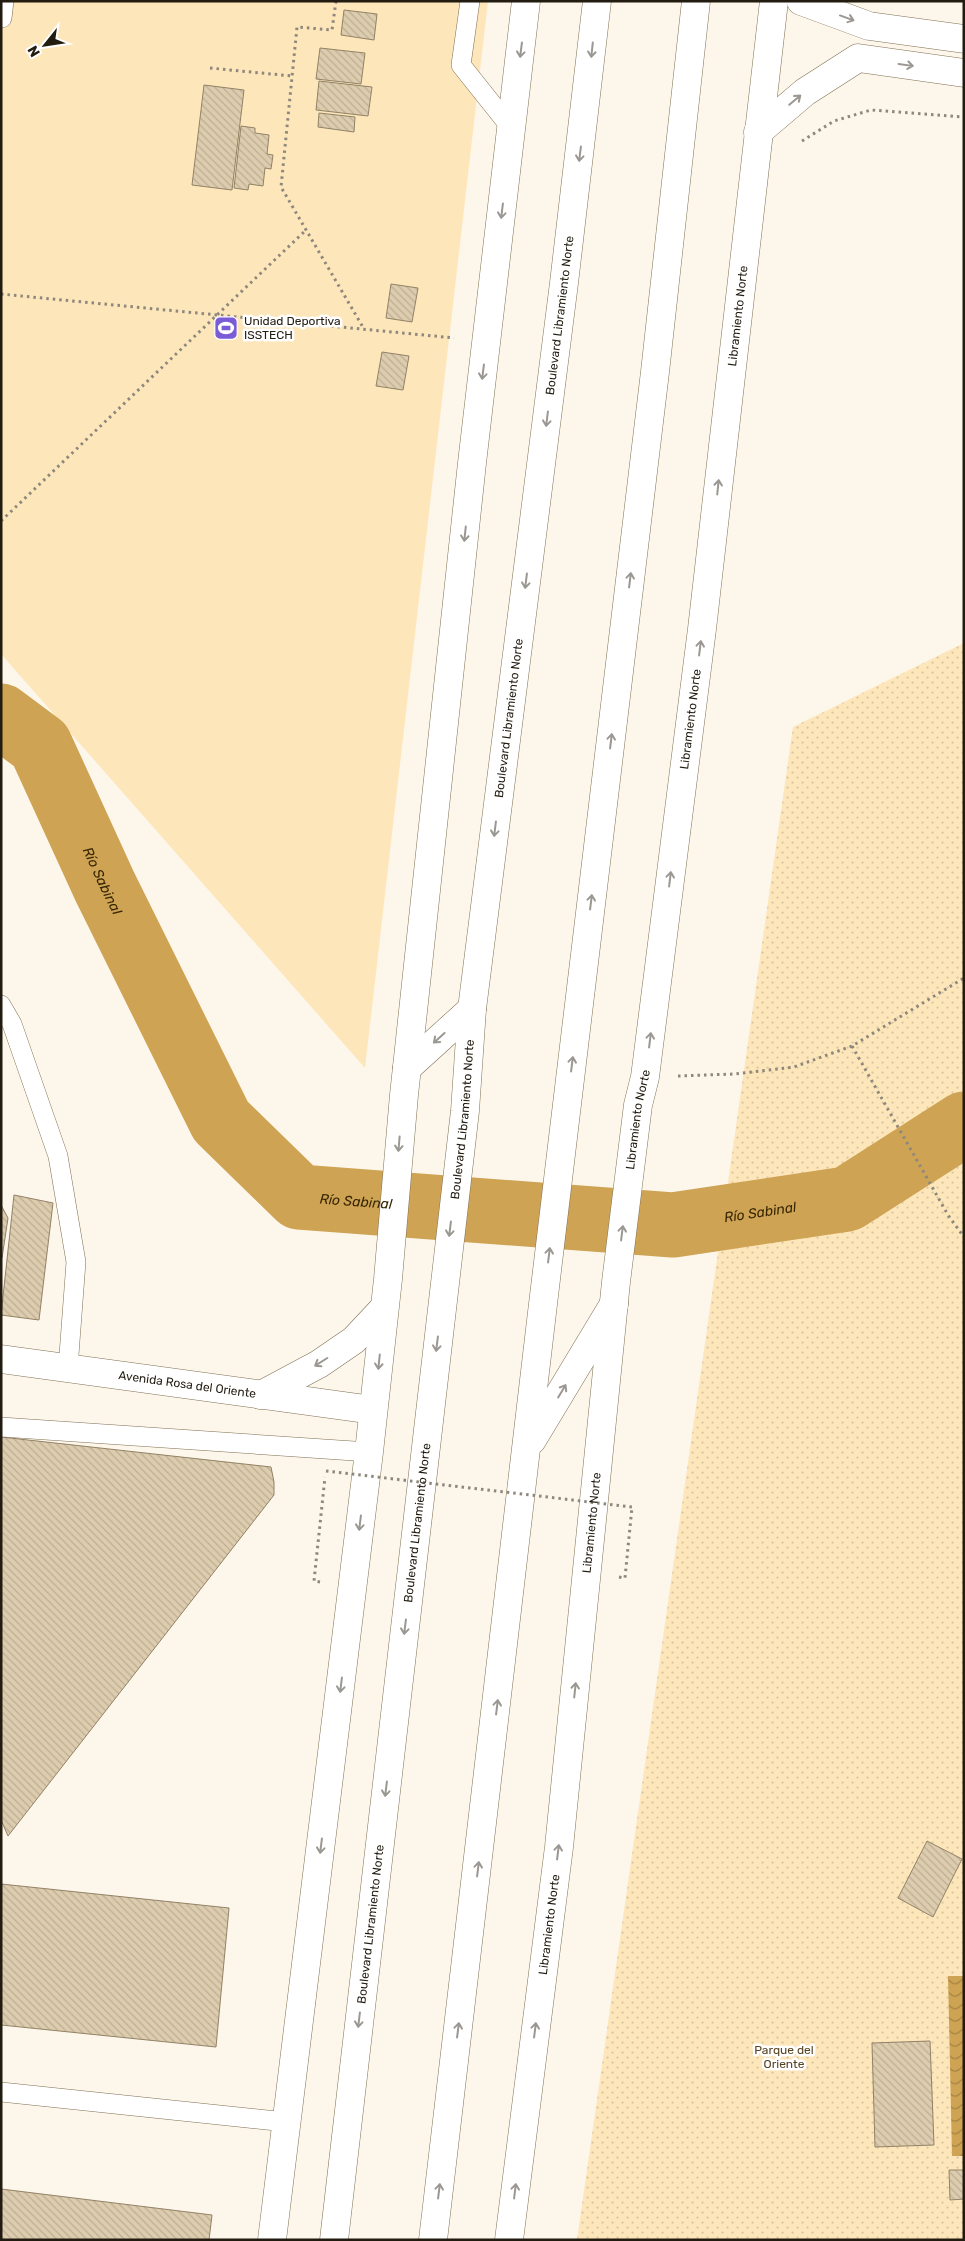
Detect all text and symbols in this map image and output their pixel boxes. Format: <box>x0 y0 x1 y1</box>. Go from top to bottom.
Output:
one-way arrow <box>838 14 854 23</box>
north arrow <box>20 20 70 70</box>
one-way arrow <box>516 41 526 57</box>
one-way arrow <box>587 41 597 57</box>
text: N <box>24 43 44 60</box>
one-way arrow <box>898 60 914 70</box>
one-way arrow <box>789 94 802 106</box>
one-way arrow <box>575 146 585 162</box>
one-way arrow <box>497 203 507 219</box>
street label: Boulevard Libramiento Norte <box>543 235 577 396</box>
street label: Libramiento Norte <box>725 265 751 367</box>
place label: Unidad Deportiva ISSTECH <box>244 314 341 342</box>
sports icon: Unidad Deportiva ISSTECH <box>213 315 239 341</box>
one-way arrow <box>478 364 488 380</box>
one-way arrow <box>542 411 552 427</box>
one-way arrow <box>713 479 723 495</box>
one-way arrow <box>460 526 470 542</box>
one-way arrow <box>521 572 531 588</box>
one-way arrow <box>625 572 635 588</box>
street label: Boulevard Libramiento Norte <box>492 637 526 799</box>
one-way arrow <box>695 641 705 657</box>
street label: Libramiento Norte <box>677 668 704 770</box>
one-way arrow <box>606 733 616 749</box>
one-way arrow <box>490 820 500 836</box>
water label: Río Sabinal <box>79 844 126 918</box>
one-way arrow <box>666 871 676 887</box>
one-way arrow <box>586 895 596 911</box>
one-way arrow <box>433 1033 446 1044</box>
one-way arrow <box>645 1033 655 1049</box>
street label: Boulevard Libramiento Norte <box>448 1039 477 1200</box>
one-way arrow <box>567 1056 577 1072</box>
street label: Libramiento Norte <box>623 1069 653 1170</box>
one-way arrow <box>395 1135 404 1151</box>
water label: Río Sabinal <box>319 1190 394 1213</box>
water label: Río Sabinal <box>723 1198 798 1226</box>
one-way arrow <box>445 1221 455 1237</box>
one-way arrow <box>617 1226 627 1242</box>
one-way arrow <box>544 1248 554 1264</box>
one-way arrow <box>432 1336 442 1352</box>
one-way arrow <box>374 1354 384 1370</box>
one-way arrow <box>315 1357 329 1367</box>
street label: Avenida Rosa del Oriente <box>118 1368 257 1401</box>
one-way arrow <box>557 1384 567 1398</box>
street label: Boulevard Libramiento Norte <box>401 1442 433 1603</box>
street label: Libramiento Norte <box>580 1472 604 1574</box>
one-way arrow <box>355 1515 365 1531</box>
one-way arrow <box>400 1619 410 1635</box>
one-way arrow <box>335 1676 345 1692</box>
one-way arrow <box>570 1682 580 1698</box>
one-way arrow <box>492 1700 502 1716</box>
one-way arrow <box>381 1780 391 1796</box>
one-way arrow <box>315 1838 325 1854</box>
street label: Boulevard Libramiento Norte <box>354 1843 387 2005</box>
one-way arrow <box>553 1844 563 1860</box>
one-way arrow <box>473 1861 483 1877</box>
street label: Libramiento Norte <box>536 1873 562 1976</box>
one-way arrow <box>354 2011 364 2027</box>
one-way arrow <box>453 2022 463 2038</box>
one-way arrow <box>531 2023 541 2039</box>
park label: Parque del Oriente <box>754 2043 814 2071</box>
one-way arrow <box>434 2184 444 2200</box>
one-way arrow <box>510 2184 520 2200</box>

